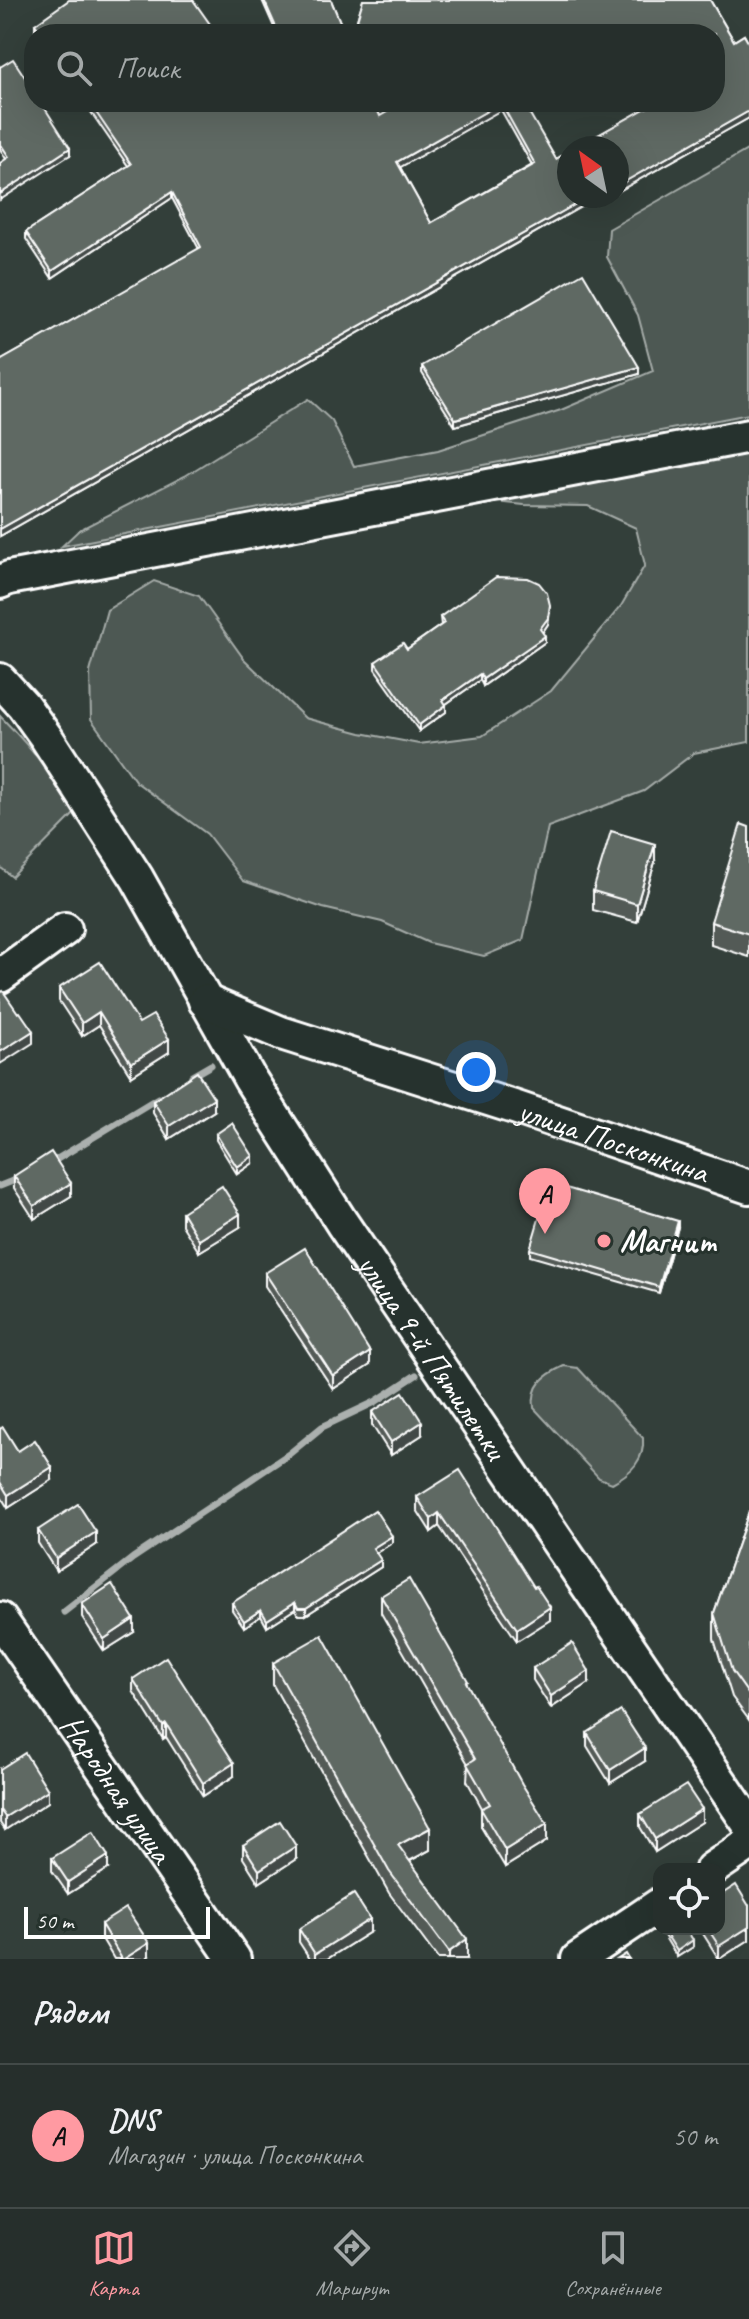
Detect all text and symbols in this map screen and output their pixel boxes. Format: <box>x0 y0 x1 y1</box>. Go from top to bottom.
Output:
search box <box>24 24 725 112</box>
icon: search <box>52 46 96 90</box>
text: Поиск <box>116 49 179 87</box>
north arrow <box>557 136 629 208</box>
your location <box>456 1052 496 1092</box>
street label: улица Посконкина <box>511 1089 716 1193</box>
pin: A <box>519 1168 571 1234</box>
place label: Магнит <box>620 1221 717 1262</box>
marker: Магнит <box>595 1232 613 1250</box>
street label: улица 9-й Пятилетки <box>347 1244 518 1469</box>
street label: Народная улица <box>51 1707 183 1873</box>
map controls <box>653 1863 725 1935</box>
button: locate <box>653 1863 725 1935</box>
scale bar <box>24 1903 210 1939</box>
text: 50 m <box>36 1907 73 1935</box>
text: Рядом <box>32 1990 108 2033</box>
text: DNS <box>108 2101 158 2139</box>
text: A <box>51 2120 65 2153</box>
text: 50 m <box>673 2120 717 2153</box>
text: Магазин · улица Посконкина <box>108 2139 362 2172</box>
tab: Карта <box>88 2226 139 2302</box>
tab: Маршрут <box>316 2226 388 2302</box>
tab: Сохранённые <box>565 2226 661 2302</box>

